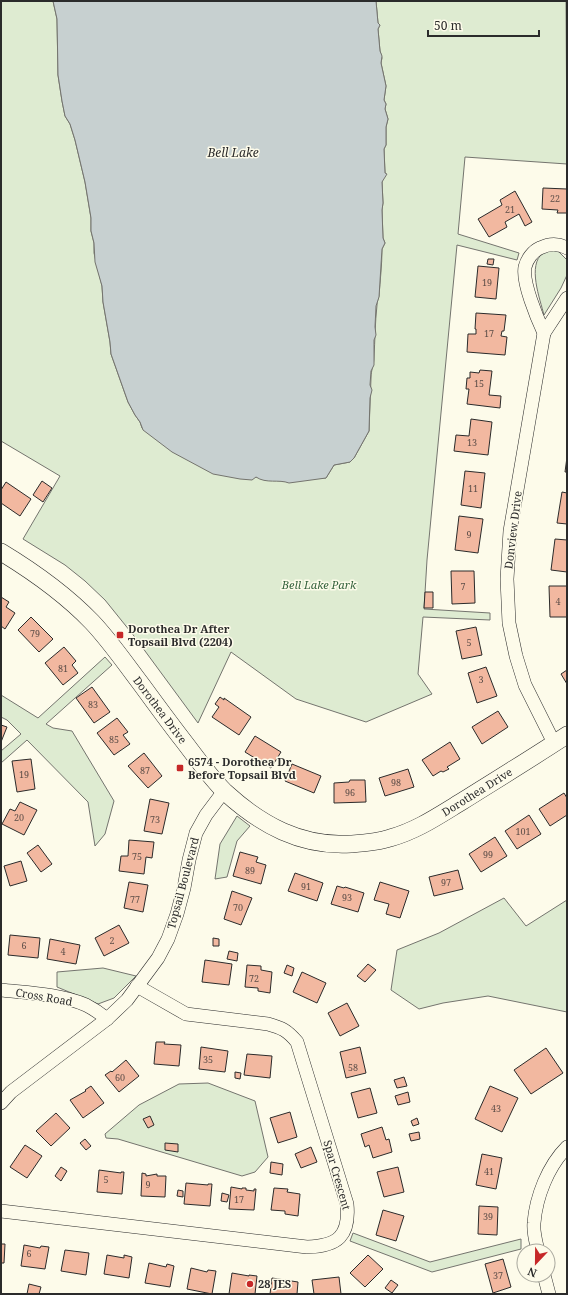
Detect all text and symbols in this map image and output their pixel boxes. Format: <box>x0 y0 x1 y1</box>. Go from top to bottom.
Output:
scale bar <box>428 12 539 38</box>
text: 50 m <box>434 17 462 34</box>
water label: Bell Lake <box>206 144 259 161</box>
house number: 22 <box>550 192 560 205</box>
house number: 21 <box>505 203 515 216</box>
house number: 19 <box>482 276 492 289</box>
house number: 17 <box>484 327 494 340</box>
house number: 15 <box>474 377 484 390</box>
house number: 13 <box>467 436 477 449</box>
house number: 11 <box>468 482 478 495</box>
street label: Donview Drive <box>500 490 525 570</box>
house number: 9 <box>466 528 472 541</box>
park label: Bell Lake Park <box>281 577 357 592</box>
house number: 7 <box>460 580 466 593</box>
house number: 4 <box>555 595 561 608</box>
place label: Dorothea Dr After Topsail Blvd (2204) <box>128 621 233 649</box>
house number: 79 <box>30 627 40 640</box>
marker: Dorothea Dr After Topsail Blvd (2204) <box>115 630 125 640</box>
house number: 5 <box>466 636 472 649</box>
house number: 81 <box>58 662 68 675</box>
street label: Dorothea Drive <box>130 673 191 746</box>
house number: 3 <box>478 673 484 686</box>
house number: 83 <box>88 698 98 711</box>
house number: 85 <box>109 733 119 746</box>
place label: 6574 - Dorothea Dr Before Topsail Blvd <box>188 754 296 782</box>
marker: 6574 - Dorothea Dr Before Topsail Blvd <box>175 763 185 773</box>
house number: 87 <box>140 764 150 777</box>
street label: Dorothea Drive <box>439 764 515 819</box>
house number: 19 <box>19 768 29 781</box>
house number: 98 <box>391 776 401 789</box>
house number: 96 <box>345 786 355 799</box>
house number: 20 <box>14 811 24 824</box>
house number: 73 <box>150 813 160 826</box>
house number: 101 <box>515 825 531 838</box>
street label: Topsail Boulevard <box>163 835 202 930</box>
house number: 99 <box>483 848 493 861</box>
house number: 75 <box>132 850 142 863</box>
house number: 89 <box>245 864 255 877</box>
house number: 97 <box>441 876 451 889</box>
house number: 91 <box>301 880 311 893</box>
house number: 93 <box>342 891 352 904</box>
house number: 77 <box>130 893 140 906</box>
house number: 70 <box>233 901 243 914</box>
house number: 2 <box>109 934 115 947</box>
house number: 6 <box>21 939 27 952</box>
house number: 4 <box>60 945 66 958</box>
house number: 72 <box>249 972 259 985</box>
street label: Cross Road <box>14 984 74 1009</box>
house number: 35 <box>203 1053 213 1066</box>
house number: 58 <box>348 1061 358 1074</box>
house number: 60 <box>115 1071 125 1084</box>
house number: 43 <box>491 1102 501 1115</box>
street label: Spar Crescent <box>320 1138 355 1212</box>
house number: 41 <box>484 1165 494 1178</box>
house number: 5 <box>103 1173 109 1186</box>
house number: 9 <box>145 1178 151 1191</box>
house number: 17 <box>234 1193 244 1206</box>
house number: 39 <box>483 1210 493 1223</box>
north arrow <box>516 1243 556 1283</box>
house number: 6 <box>26 1247 32 1260</box>
text: N <box>525 1264 539 1281</box>
house number: 37 <box>493 1269 503 1282</box>
place label: 28 JES <box>258 1276 291 1291</box>
marker: 28 JES <box>245 1279 255 1289</box>

